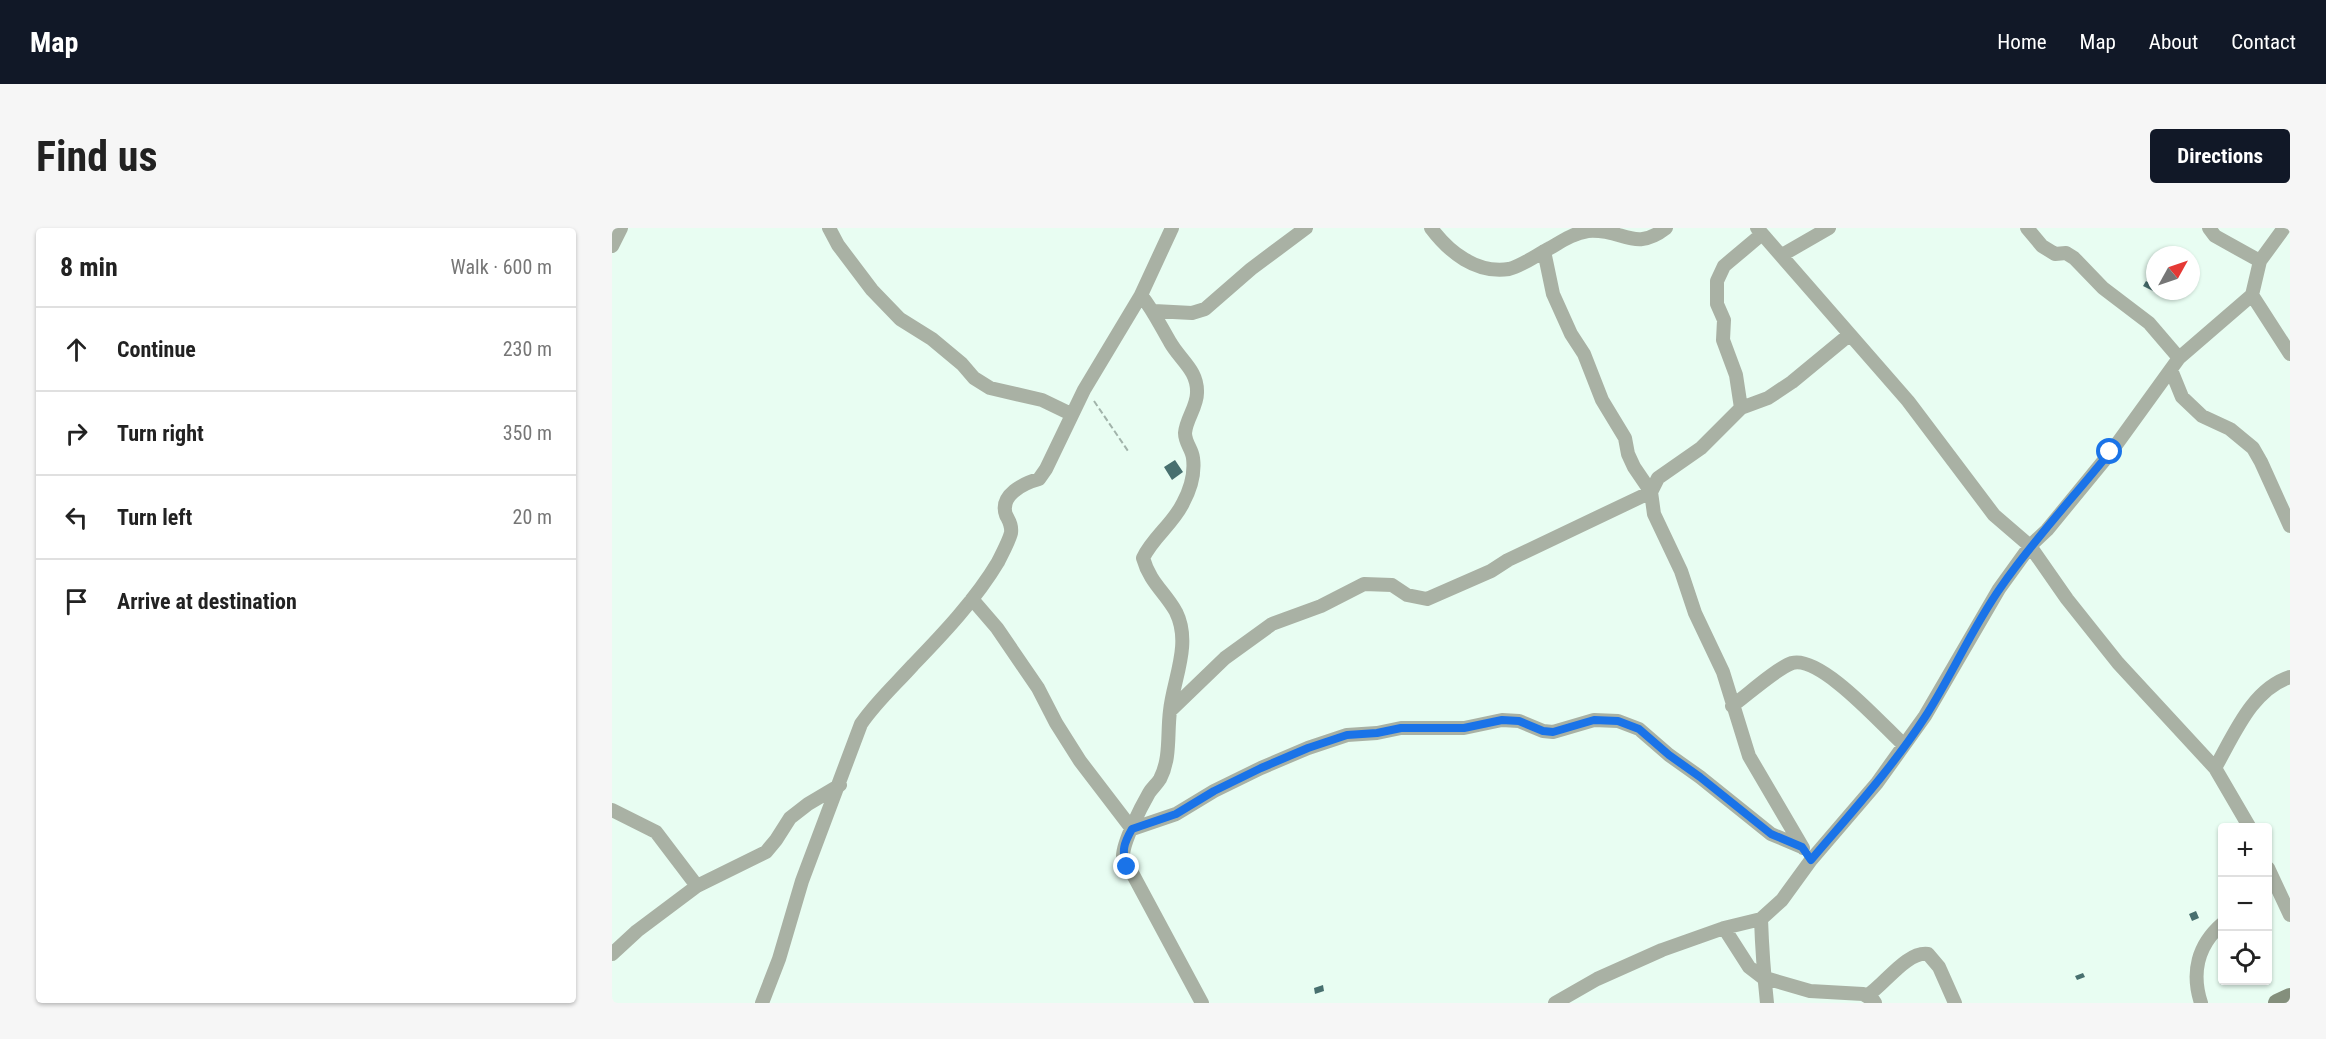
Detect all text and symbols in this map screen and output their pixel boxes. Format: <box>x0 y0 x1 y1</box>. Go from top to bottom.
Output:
text: Map <box>30 26 78 59</box>
text: Home <box>1997 30 2047 54</box>
text: Map <box>2080 30 2116 54</box>
text: About <box>2149 30 2198 54</box>
text: Contact <box>2231 30 2296 54</box>
button: Directions <box>2150 129 2290 183</box>
text: Find us <box>36 132 157 181</box>
north arrow <box>2146 246 2200 300</box>
text: 8 min <box>60 252 118 282</box>
text: Walk · 600 m <box>451 255 552 279</box>
icon: ahead <box>60 333 93 366</box>
text: Continue <box>117 337 196 362</box>
text: 230 m <box>503 337 552 361</box>
icon: right <box>60 417 93 450</box>
text: Turn right <box>117 421 204 446</box>
text: 350 m <box>503 421 552 445</box>
route start <box>2096 438 2122 464</box>
icon: left <box>60 501 93 534</box>
text: Turn left <box>117 505 192 530</box>
text: 20 m <box>513 505 552 529</box>
icon: arrive <box>60 585 93 618</box>
text: Arrive at destination <box>117 589 297 614</box>
map controls <box>2218 823 2272 985</box>
button: + <box>2218 823 2272 877</box>
route end <box>1113 853 1139 879</box>
button: − <box>2218 877 2272 931</box>
button: locate <box>2218 931 2272 985</box>

